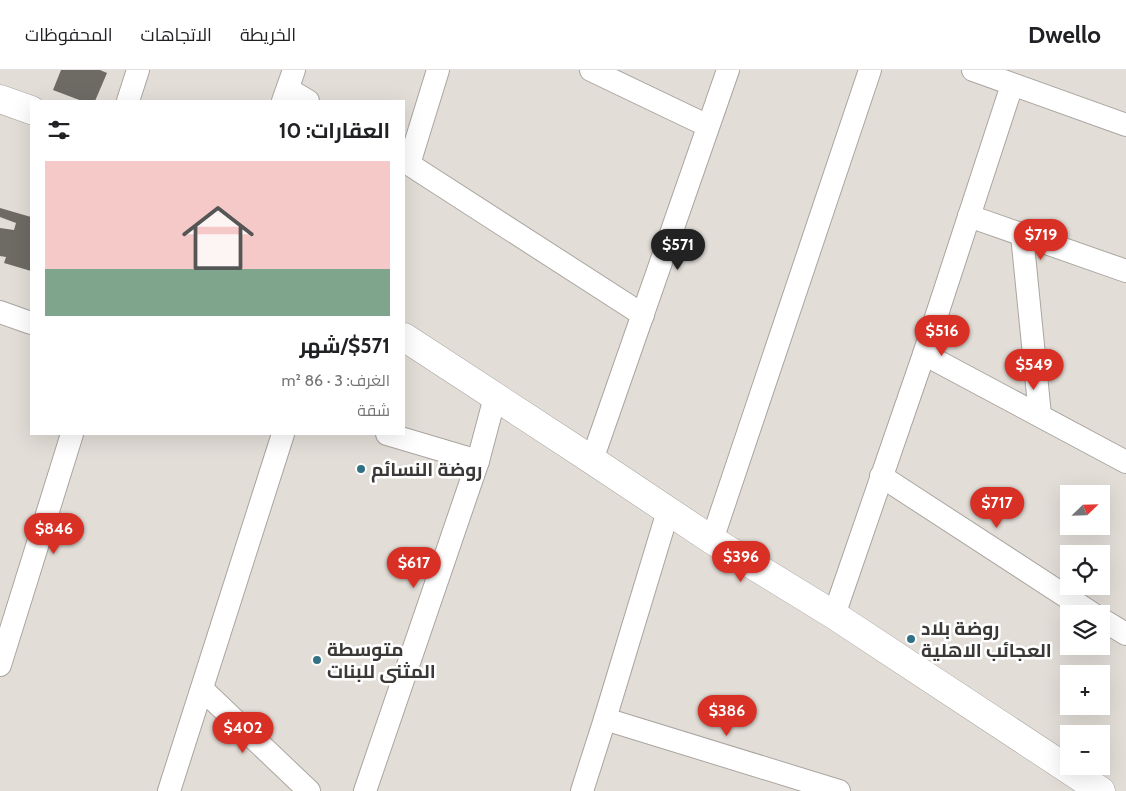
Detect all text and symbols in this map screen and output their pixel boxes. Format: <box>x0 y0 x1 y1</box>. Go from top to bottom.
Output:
text: Dwello <box>1028 20 1101 49</box>
text: المحفوظات <box>25 24 113 46</box>
text: الاتجاهات <box>141 24 212 46</box>
text: الخريطة <box>240 24 296 46</box>
icon: filters <box>45 116 73 144</box>
text: العقارات: 10 <box>279 118 390 143</box>
icon: home <box>173 193 263 283</box>
pin: $719 <box>1011 218 1071 261</box>
text: $719 <box>1025 225 1057 244</box>
pin: $571 <box>648 228 708 271</box>
text: $571 <box>662 235 694 254</box>
pin: $516 <box>912 314 972 357</box>
text: $516 <box>926 321 958 340</box>
text: $571/شهر <box>299 333 390 358</box>
pin: $549 <box>1004 348 1064 391</box>
text: $549 <box>1016 355 1052 374</box>
text: الغرف: 3 · 86 m² <box>281 371 390 390</box>
text: شقة <box>357 401 390 420</box>
place label: روضة النسائم <box>371 458 482 483</box>
marker: روضة النسائم <box>355 463 367 475</box>
north arrow <box>1060 485 1110 535</box>
map controls <box>1060 485 1110 775</box>
pin: $717 <box>967 486 1027 529</box>
text: $717 <box>981 493 1013 512</box>
pin: $846 <box>24 512 84 555</box>
text: $846 <box>35 519 73 538</box>
pin: $396 <box>711 540 771 583</box>
button: locate <box>1060 545 1110 595</box>
pin: $617 <box>384 546 444 589</box>
text: $396 <box>723 547 759 566</box>
text: $617 <box>398 553 430 572</box>
button: layers <box>1060 605 1110 655</box>
place label: روضة بلاد العجائب الاهلية <box>921 617 1052 662</box>
marker: روضة بلاد العجائب الاهلية <box>905 633 917 645</box>
place label: متوسطة المثنى للبنات <box>327 638 436 683</box>
marker: متوسطة المثنى للبنات <box>311 654 323 666</box>
button: + <box>1060 665 1110 715</box>
pin: $386 <box>697 694 757 737</box>
text: $386 <box>709 701 745 720</box>
pin: $402 <box>213 712 273 754</box>
text: $402 <box>224 718 262 737</box>
button: − <box>1060 725 1110 775</box>

